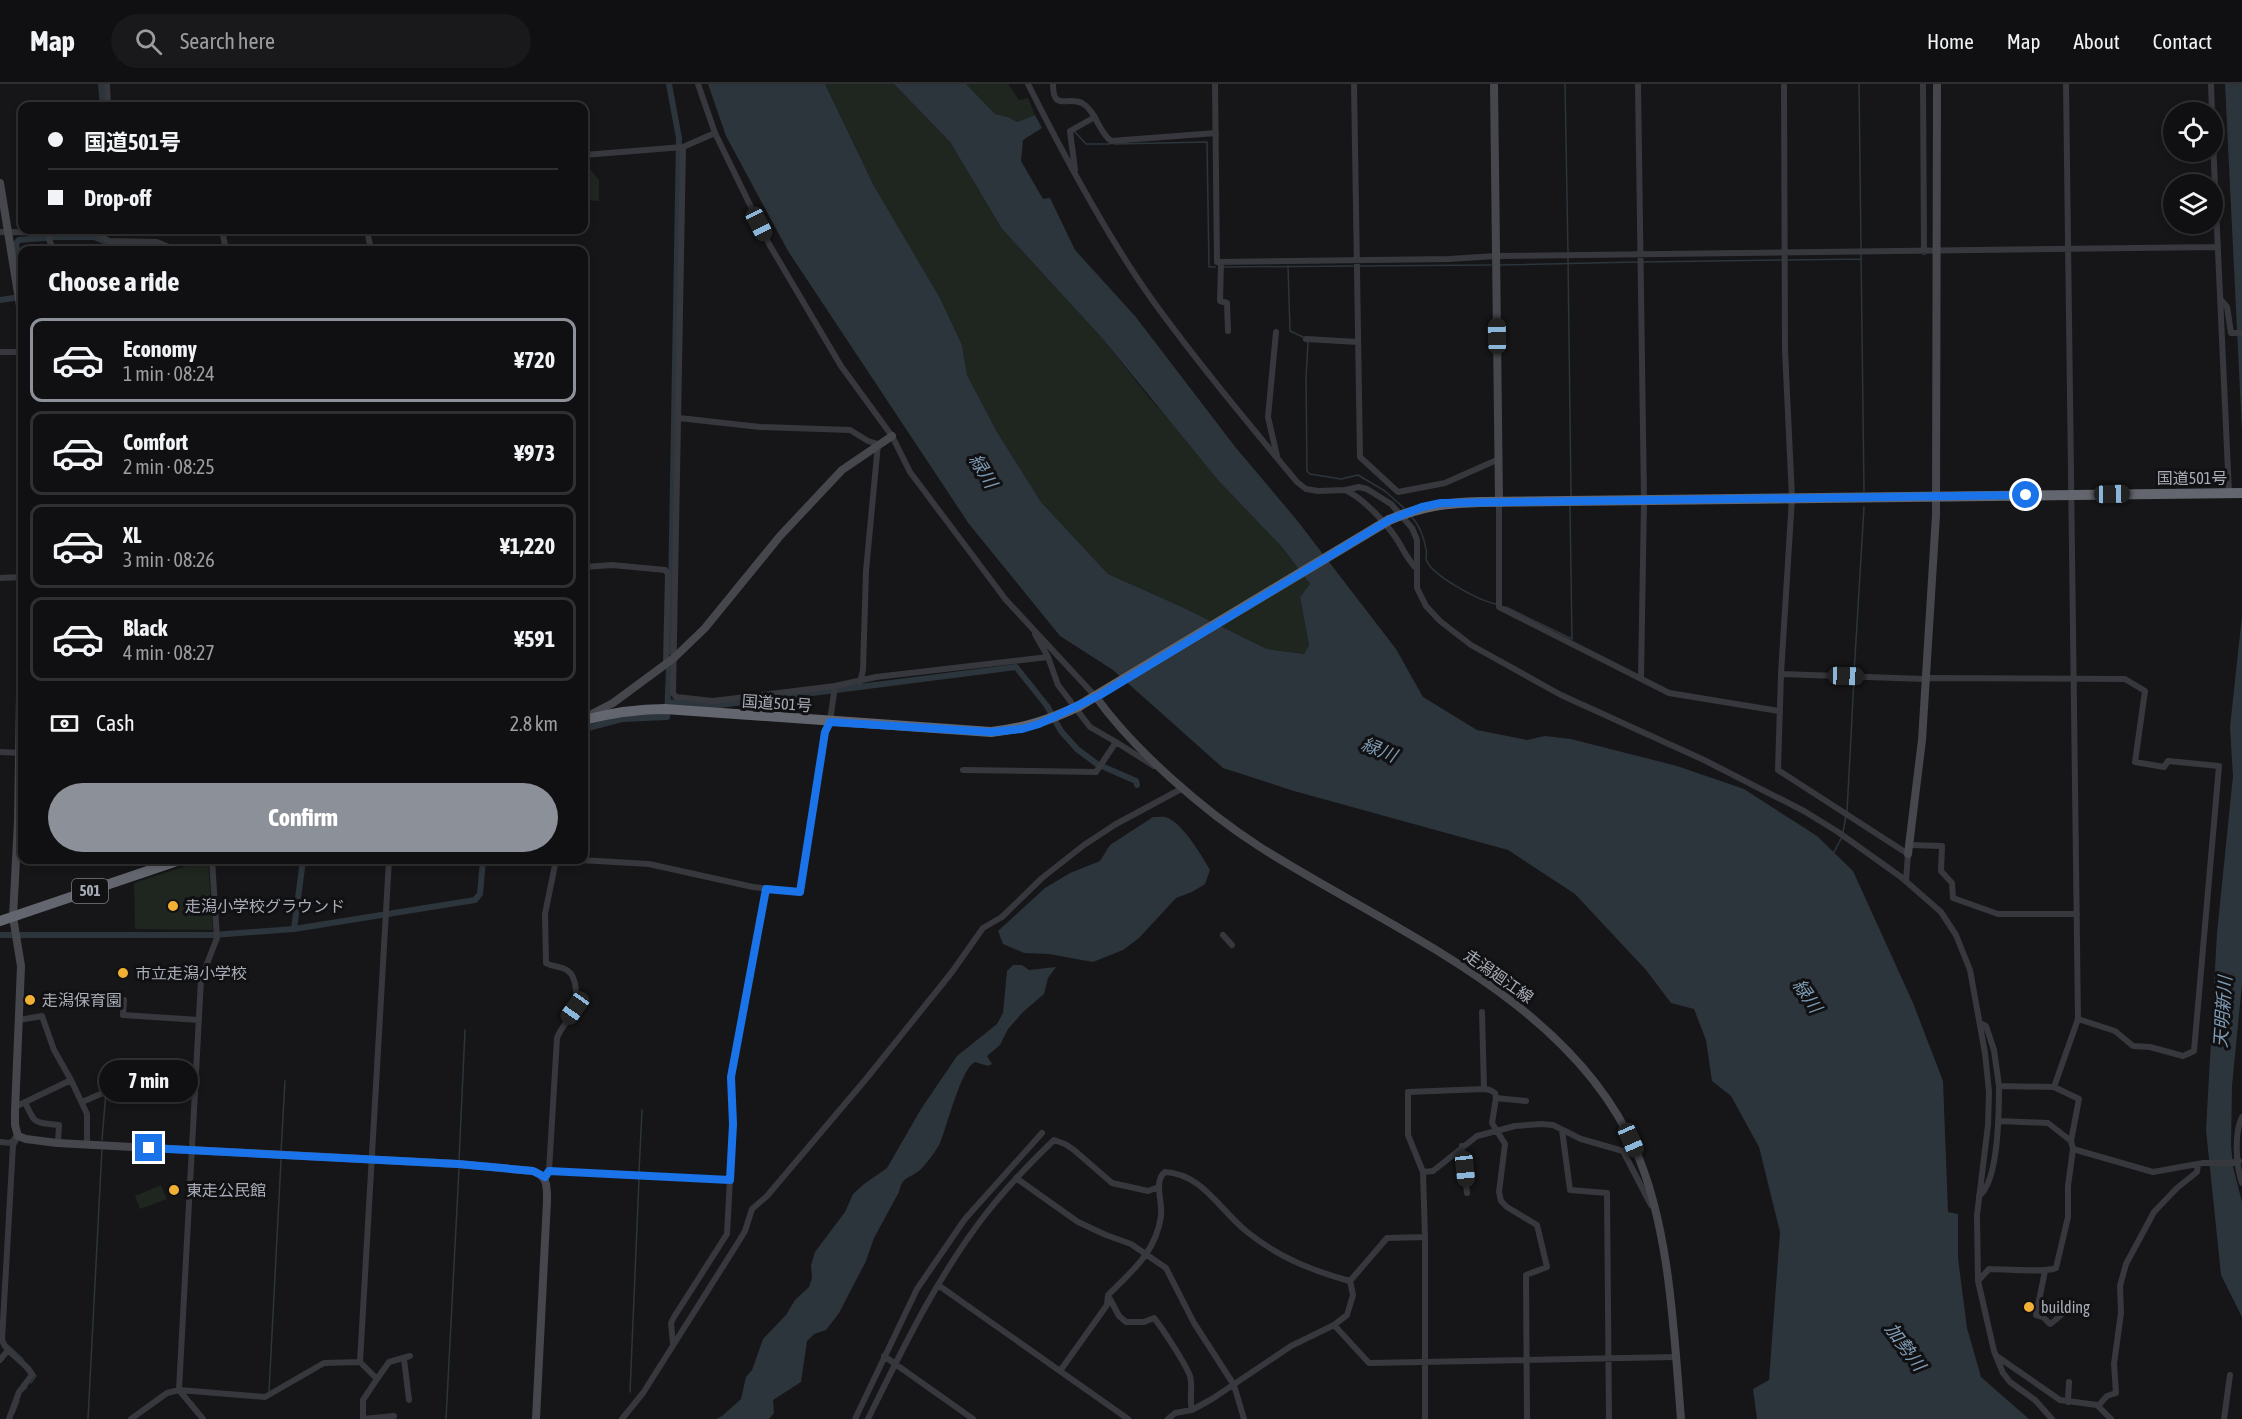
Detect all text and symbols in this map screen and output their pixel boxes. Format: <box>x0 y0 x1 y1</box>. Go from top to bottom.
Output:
search box <box>111 14 531 68</box>
text: Map <box>30 25 75 57</box>
icon: search <box>132 25 165 58</box>
text: Search here <box>180 28 275 54</box>
text: Home <box>1927 29 1974 53</box>
text: Map <box>2007 29 2041 53</box>
text: About <box>2074 29 2120 53</box>
text: Contact <box>2153 29 2212 53</box>
map controls <box>2163 102 2223 234</box>
button: locate <box>2163 102 2223 162</box>
text: 国道501号 <box>84 129 181 155</box>
button: layers <box>2163 174 2223 234</box>
text: Drop-off <box>84 185 151 211</box>
car <box>743 204 775 244</box>
text: Choose a ride <box>48 266 180 297</box>
car <box>1488 318 1506 354</box>
icon: car <box>51 333 105 387</box>
text: Economy <box>123 336 197 362</box>
text: ¥720 <box>514 347 555 373</box>
text: 1 min · 08:24 <box>123 362 215 385</box>
icon: car <box>51 426 105 480</box>
text: Comfort <box>123 429 188 455</box>
text: ¥973 <box>514 440 555 466</box>
water label: 緑川 <box>965 450 1003 493</box>
text: 2 min · 08:25 <box>123 455 215 478</box>
street label: 国道501号 <box>2157 469 2227 487</box>
route start <box>2012 481 2039 508</box>
car <box>2094 485 2130 503</box>
icon: car <box>51 519 105 573</box>
text: XL <box>123 522 141 548</box>
text: ¥1,220 <box>500 533 555 559</box>
text: 3 min · 08:26 <box>123 548 215 571</box>
icon: car <box>51 612 105 666</box>
text: Black <box>123 615 167 641</box>
text: ¥591 <box>514 626 555 652</box>
text: 4 min · 08:27 <box>123 641 215 664</box>
car <box>1828 666 1864 686</box>
street label: 国道501号 <box>741 692 813 714</box>
icon: cash <box>48 707 81 740</box>
text: Cash <box>96 710 135 736</box>
text: 2.8 km <box>510 712 558 735</box>
water label: 緑川 <box>1359 733 1402 767</box>
button: Confirm <box>48 783 558 852</box>
road number: 501 <box>72 879 108 903</box>
place label: 走潟小学校グラウンド <box>185 897 345 915</box>
marker: 走潟小学校グラウンド <box>166 899 180 913</box>
street label: 走潟廻江線 <box>1461 946 1537 1006</box>
place label: 市立走潟小学校 <box>135 964 247 982</box>
marker: 市立走潟小学校 <box>116 966 130 980</box>
water label: 天明新川 <box>2210 973 2236 1049</box>
water label: 緑川 <box>1789 975 1827 1018</box>
car <box>557 988 593 1028</box>
place label: 走潟保育園 <box>42 991 122 1009</box>
marker: 走潟保育園 <box>23 993 37 1007</box>
callout: 7 min <box>100 1061 198 1103</box>
text: 7 min <box>128 1069 169 1092</box>
car <box>1615 1120 1647 1160</box>
route end <box>135 1134 162 1161</box>
car <box>1454 1150 1476 1188</box>
place label: 東走公民館 <box>186 1181 266 1199</box>
marker: 東走公民館 <box>167 1183 181 1197</box>
place label: building <box>2041 1298 2090 1317</box>
marker: building <box>2022 1300 2036 1314</box>
water label: 加勢川 <box>1881 1319 1931 1376</box>

